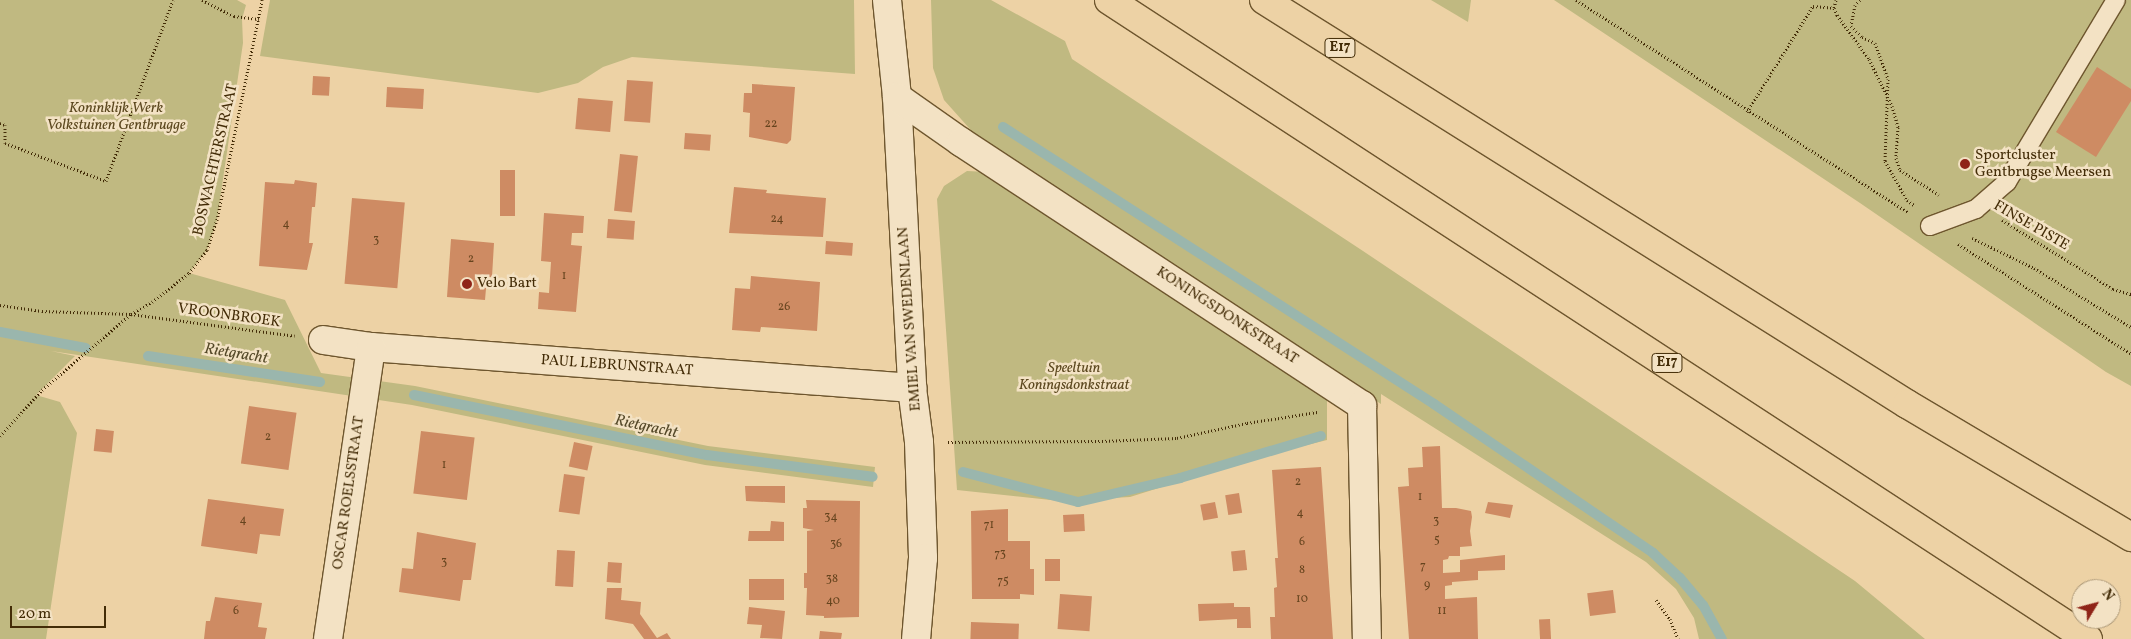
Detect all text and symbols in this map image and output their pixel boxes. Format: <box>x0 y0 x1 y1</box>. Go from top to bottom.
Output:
road number: E17 <box>1324 36 1356 59</box>
street label: BOSWACHTERSTRAAT <box>190 82 242 238</box>
park label: Koninklijk Werk Volkstuinen Gentbrugge <box>47 99 185 134</box>
house number: 22 <box>765 118 777 132</box>
place label: Sportcluster Gentbrugse Meersen <box>1975 146 2111 181</box>
marker: Sportcluster Gentbrugse Meersen <box>1959 158 1971 170</box>
street label: FINSE PISTE <box>1990 197 2072 255</box>
house number: 24 <box>770 213 784 227</box>
house number: 4 <box>282 218 290 232</box>
street label: EMIEL VAN SWEDENLAAN <box>895 226 925 412</box>
house number: 3 <box>373 234 379 248</box>
house number: 2 <box>468 253 474 267</box>
street label: KONINGSDONKSTRAAT <box>1153 263 1301 369</box>
house number: 1 <box>562 270 566 284</box>
place label: Velo Bart <box>477 275 537 293</box>
marker: Velo Bart <box>461 278 473 290</box>
street label: VROONBROEK <box>177 300 281 332</box>
house number: 26 <box>778 301 790 315</box>
water label: Rietgracht <box>203 340 269 368</box>
street label: PAUL LEBRUNSTRAAT <box>540 352 694 380</box>
road number: E17 <box>1651 352 1683 374</box>
park label: Speeltuin Koningsdonkstraat <box>1019 359 1129 394</box>
water label: Rietgracht <box>613 411 679 443</box>
street label: OSCAR ROELSSTRAAT <box>329 415 369 571</box>
house number: 2 <box>265 431 271 445</box>
house number: 1 <box>442 459 446 473</box>
house number: 2 <box>1295 476 1301 490</box>
house number: 1 <box>1418 491 1422 505</box>
house number: 4 <box>1296 507 1304 521</box>
house number: 34 <box>824 511 838 525</box>
house number: 4 <box>239 514 247 528</box>
house number: 3 <box>1433 515 1439 529</box>
house number: 71 <box>984 519 994 533</box>
house number: 5 <box>1434 534 1440 548</box>
house number: 6 <box>1299 536 1305 550</box>
house number: 36 <box>830 538 842 552</box>
house number: 73 <box>994 548 1006 562</box>
house number: 3 <box>441 556 447 570</box>
house number: 7 <box>1420 560 1426 574</box>
house number: 8 <box>1299 564 1305 578</box>
house number: 38 <box>826 573 838 587</box>
house number: 75 <box>997 575 1009 589</box>
house number: 9 <box>1424 579 1430 593</box>
north arrow <box>2071 579 2121 629</box>
text: N <box>2097 585 2118 605</box>
house number: 10 <box>1296 593 1308 607</box>
house number: 40 <box>826 595 840 609</box>
scale bar <box>12 596 109 628</box>
text: 20 m <box>18 604 51 625</box>
house number: 6 <box>233 605 239 619</box>
house number: 11 <box>1437 605 1447 619</box>

